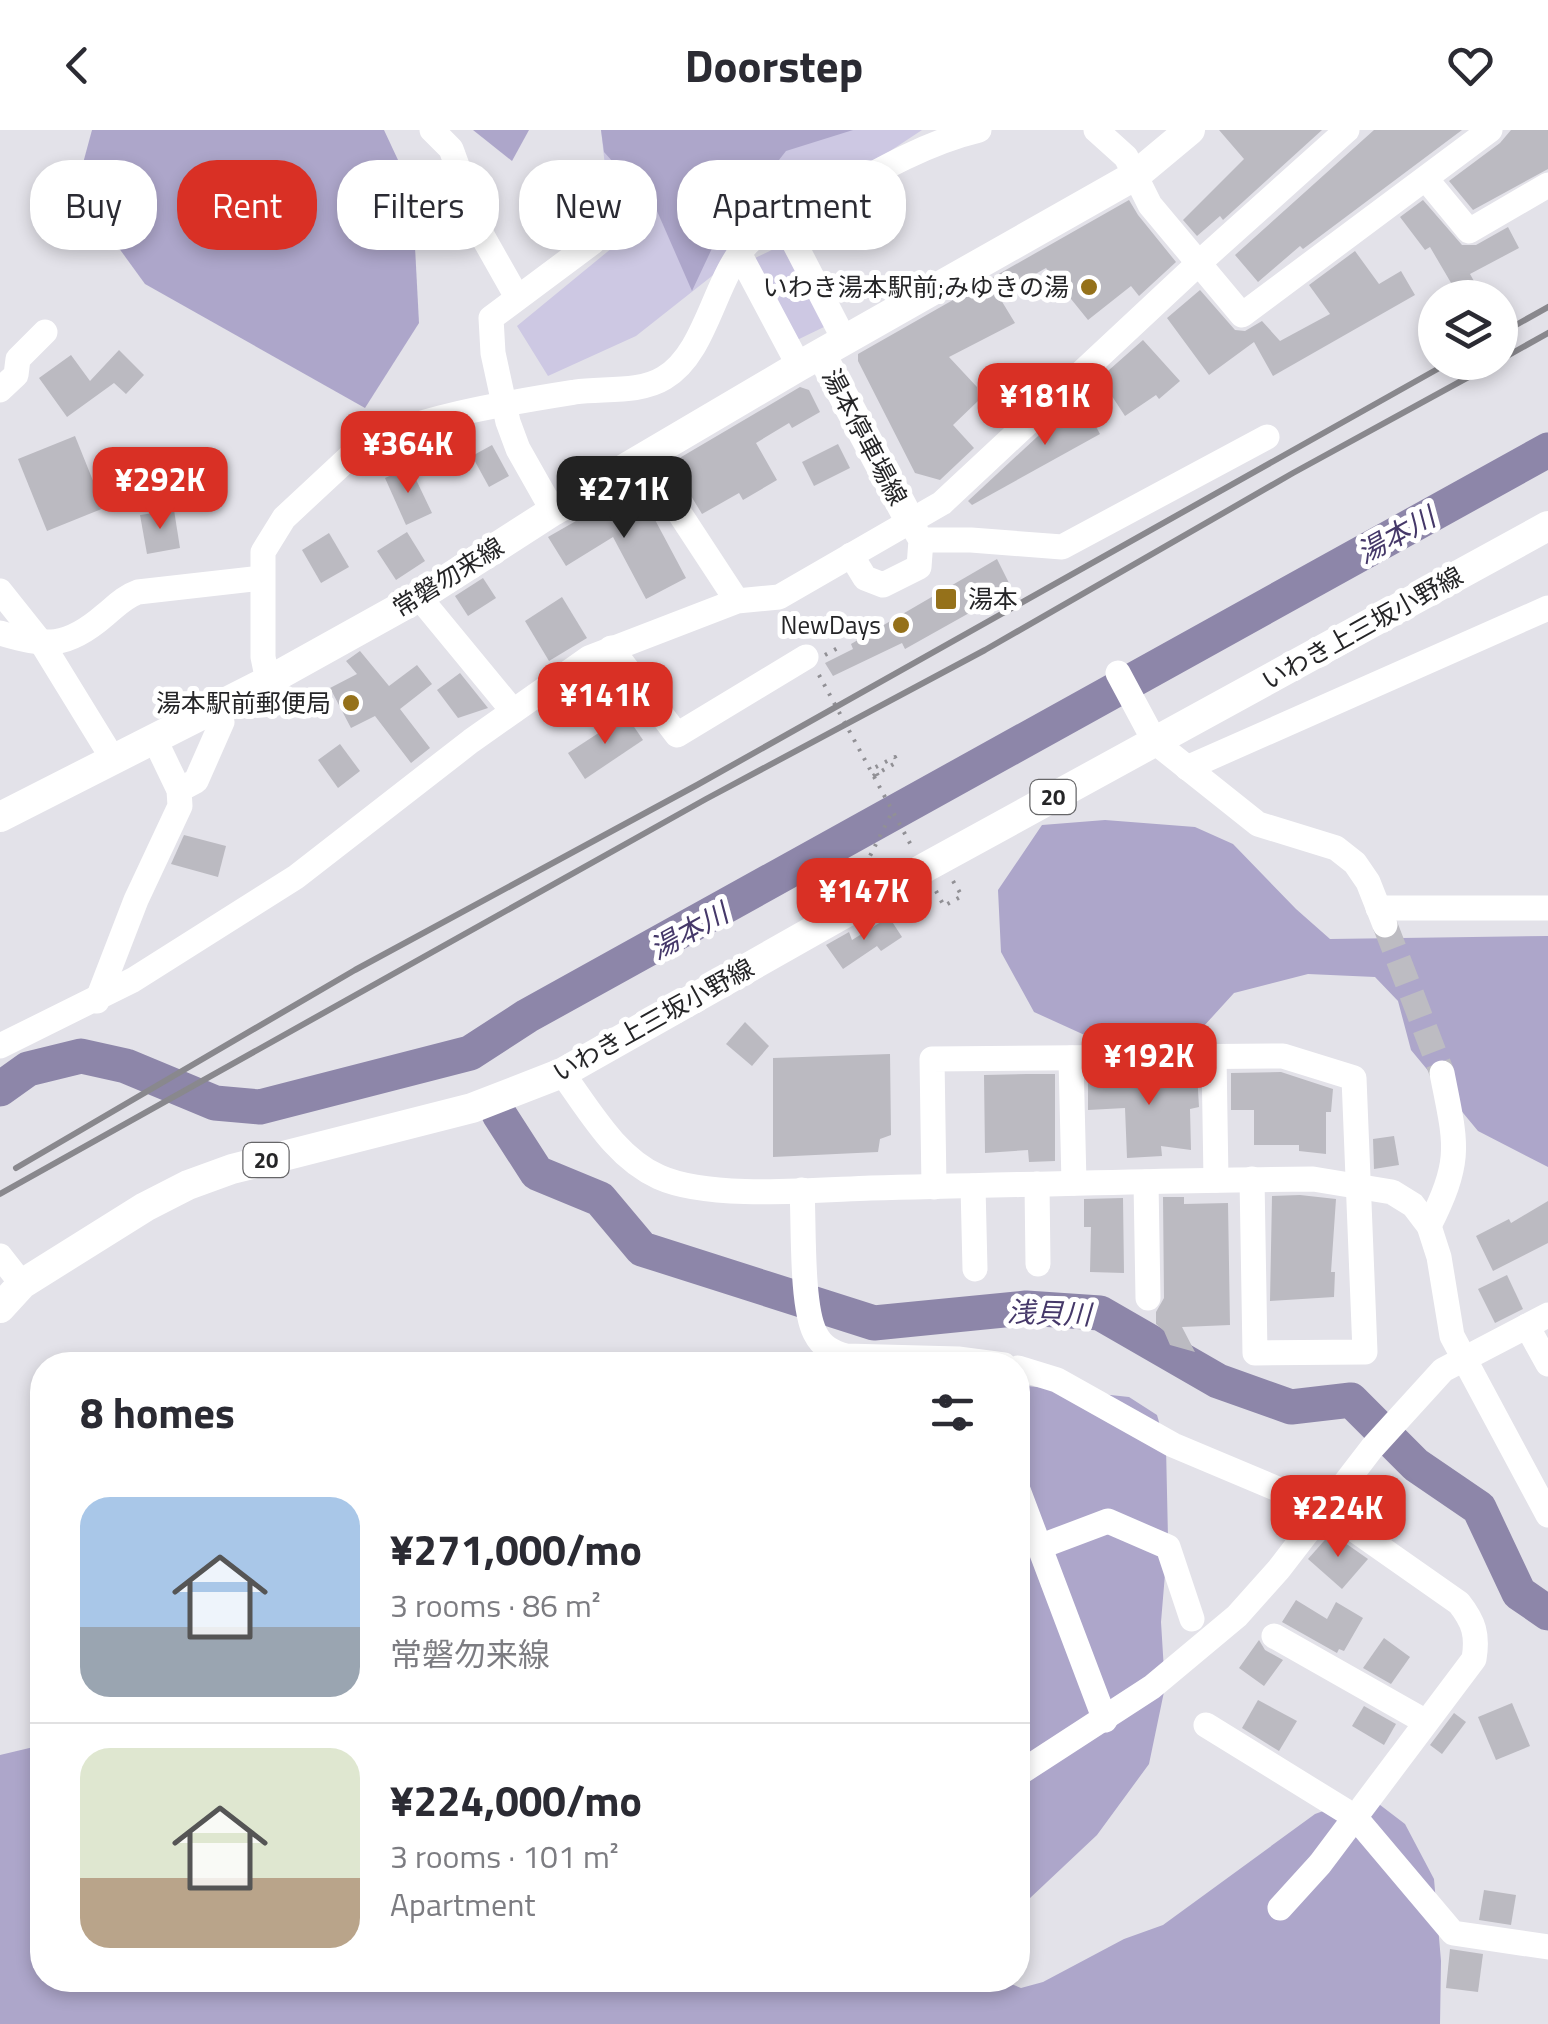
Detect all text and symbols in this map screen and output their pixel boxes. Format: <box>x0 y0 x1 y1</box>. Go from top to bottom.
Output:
text: Doorstep <box>685 31 863 99</box>
icon: back <box>50 38 105 93</box>
icon: heart <box>1443 38 1498 93</box>
chip: Buy <box>30 160 157 250</box>
chip: Rent <box>177 160 317 250</box>
chip: Filters <box>337 160 499 250</box>
chip: New <box>519 160 657 250</box>
chip: Apartment <box>677 160 906 250</box>
place label: いわき湯本駅前;みゆきの湯 <box>763 268 1069 306</box>
marker: いわき湯本駅前;みゆきの湯 <box>1078 276 1100 298</box>
map controls <box>1418 280 1518 380</box>
button: layers <box>1418 280 1518 380</box>
street label: 湯本停車場線 <box>813 362 917 512</box>
pin: ¥181K <box>975 363 1115 448</box>
text: ¥181K <box>1000 371 1090 419</box>
pin: ¥364K <box>338 411 478 496</box>
text: ¥364K <box>363 419 453 467</box>
pin: ¥292K <box>90 447 230 532</box>
text: ¥292K <box>115 455 205 503</box>
pin: ¥271K <box>554 456 694 541</box>
text: ¥271K <box>579 464 669 512</box>
water label: 湯本川 <box>1349 494 1446 574</box>
street label: 常磐勿来線 <box>385 528 511 626</box>
street label: いわき上三坂小野線 <box>1254 557 1470 699</box>
place label: 湯本 <box>968 580 1018 618</box>
marker: 湯本 <box>933 586 959 612</box>
place label: NewDays <box>781 606 881 644</box>
marker: NewDays <box>890 614 912 636</box>
pin: ¥141K <box>535 662 675 747</box>
text: ¥141K <box>560 670 650 718</box>
place label: 湯本駅前郵便局 <box>156 684 331 722</box>
marker: 湯本駅前郵便局 <box>340 692 362 714</box>
road number: 20 <box>1030 780 1076 814</box>
pin: ¥147K <box>794 858 934 943</box>
text: ¥147K <box>819 866 909 914</box>
water label: 湯本川 <box>642 890 739 970</box>
street label: いわき上三坂小野線 <box>545 949 761 1091</box>
pin: ¥192K <box>1079 1023 1219 1108</box>
text: ¥192K <box>1104 1031 1194 1079</box>
road number: 20 <box>244 1143 288 1177</box>
water label: 浅貝川 <box>1006 1290 1095 1336</box>
text: 8 homes <box>80 1380 235 1444</box>
icon: filters <box>925 1385 980 1440</box>
pin: ¥224K <box>1268 1475 1408 1560</box>
text: ¥224K <box>1293 1483 1383 1531</box>
text: ¥271,000/mo <box>390 1517 642 1581</box>
icon: home <box>160 1537 280 1657</box>
text: 3 rooms · 86 m² <box>390 1581 601 1629</box>
text: 常磐勿来線 <box>390 1630 550 1678</box>
text: ¥224,000/mo <box>390 1768 642 1832</box>
icon: home <box>160 1788 280 1908</box>
text: 3 rooms · 101 m² <box>390 1832 619 1880</box>
text: Apartment <box>390 1880 536 1928</box>

